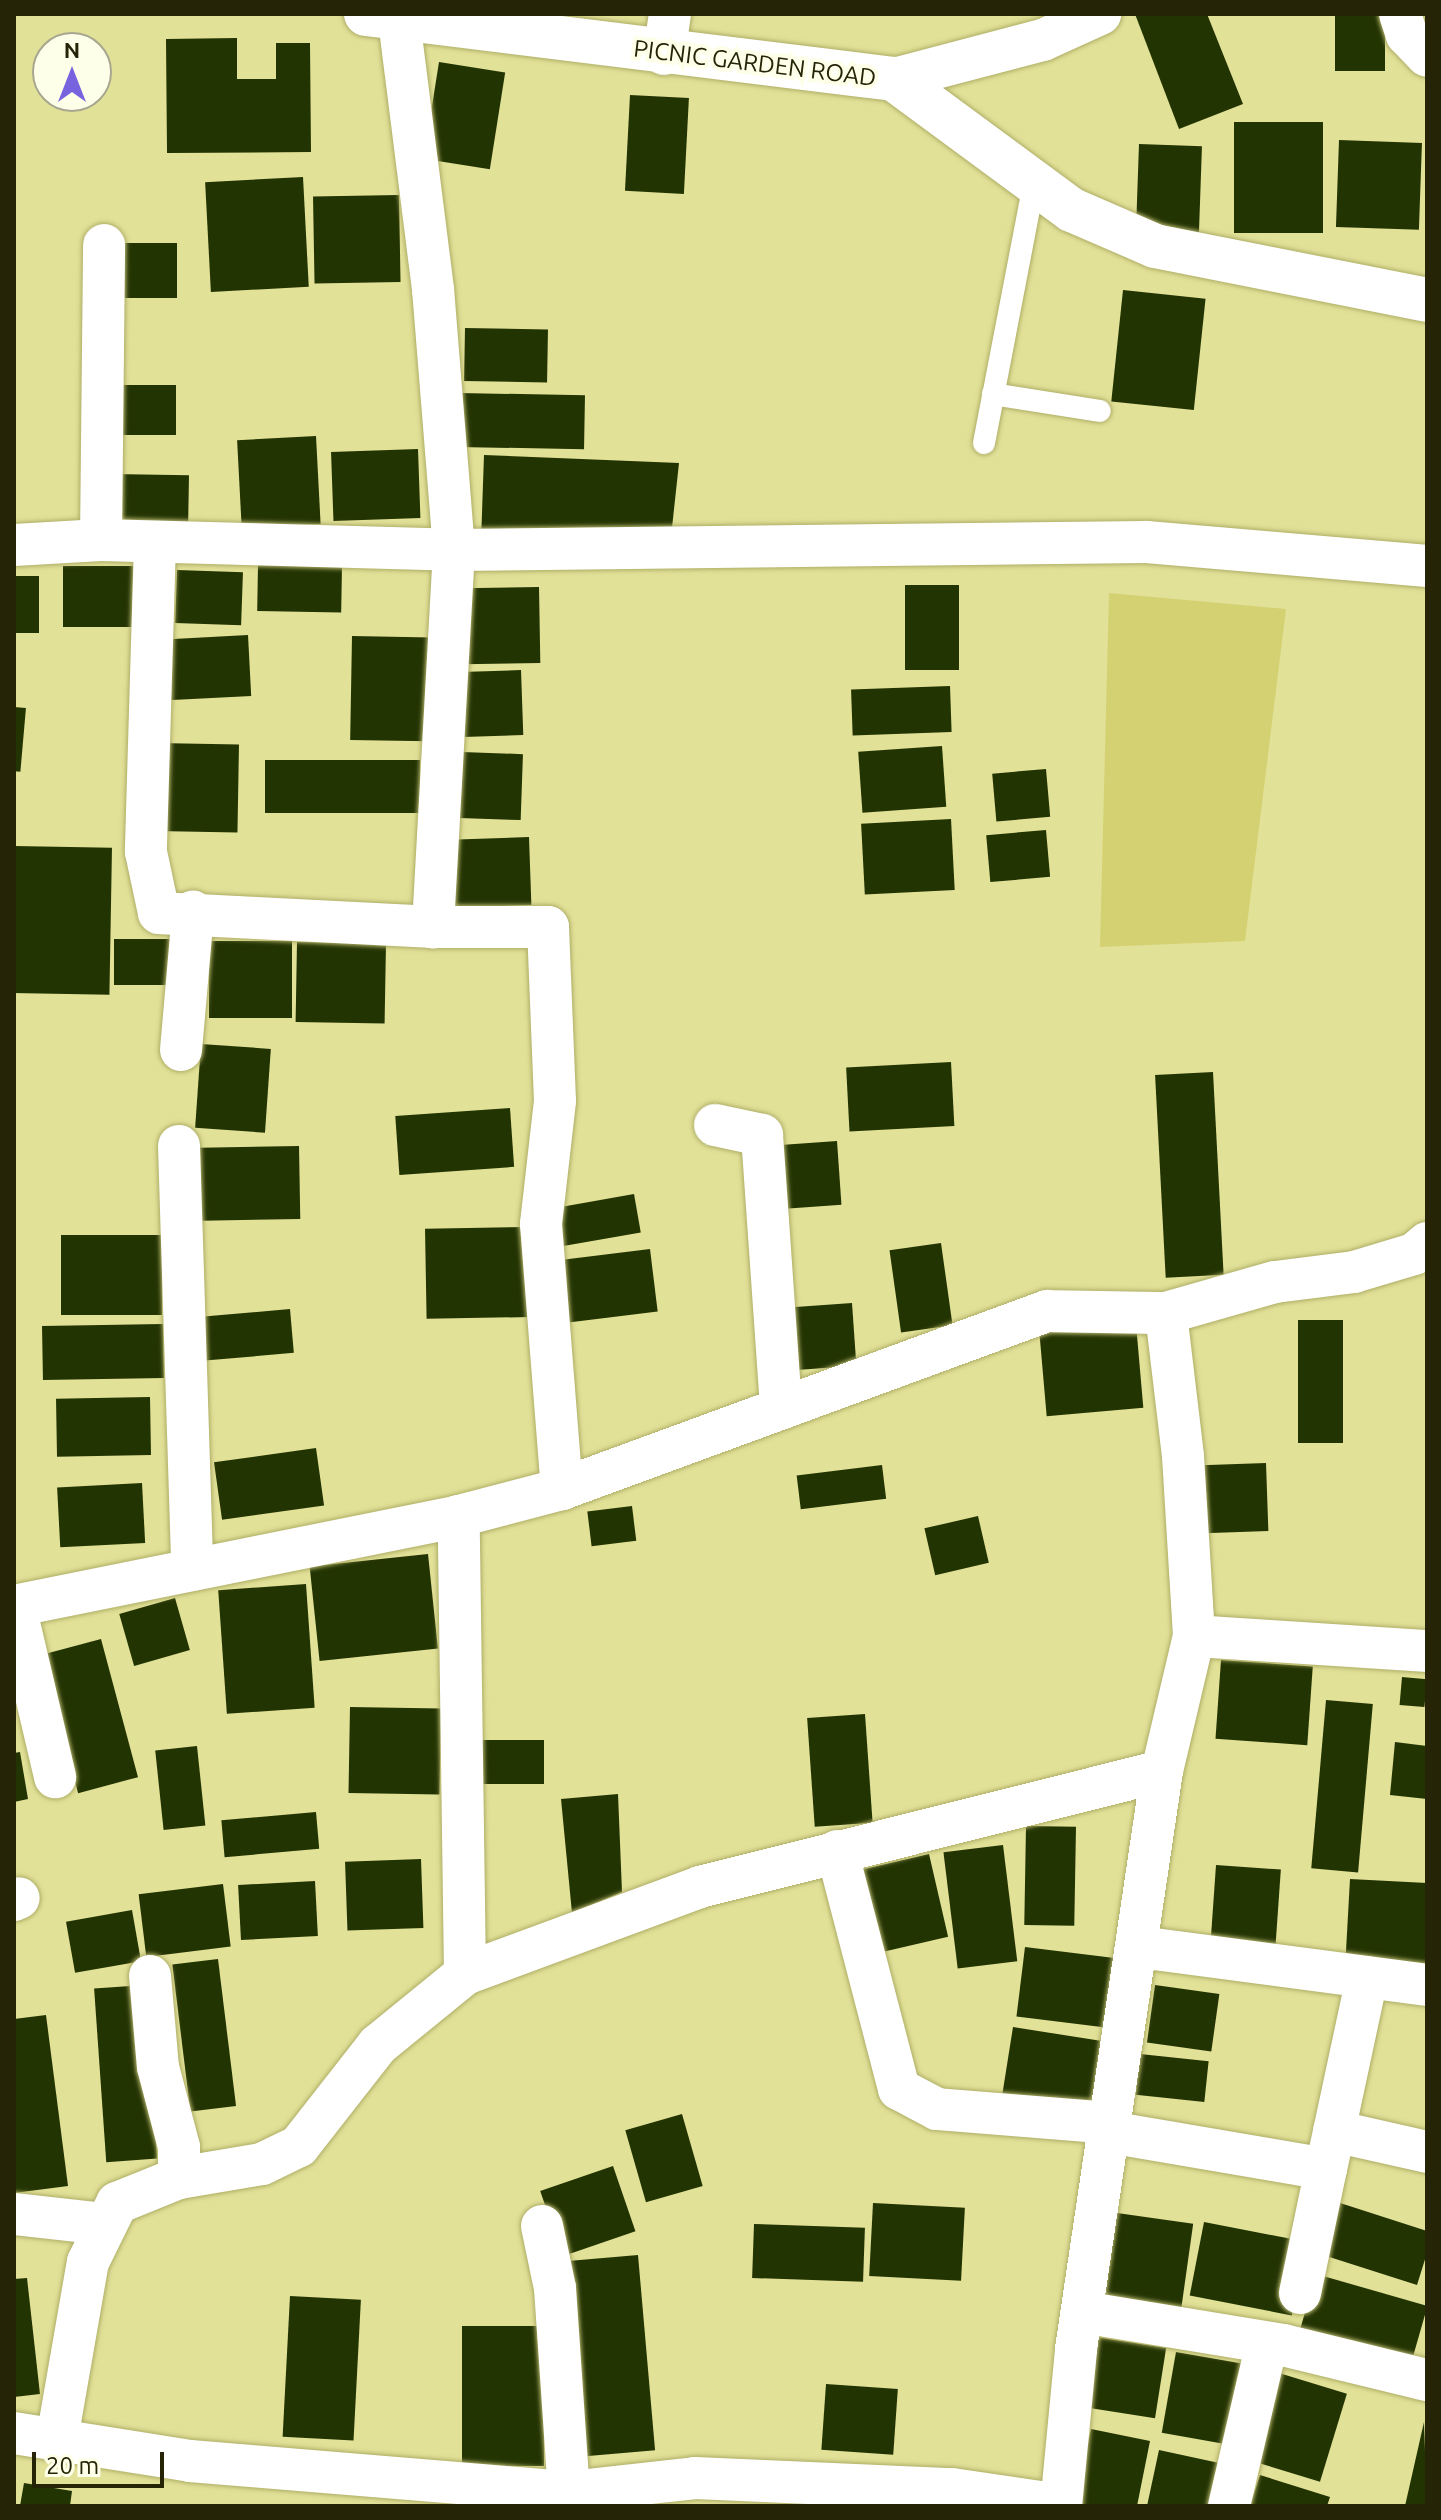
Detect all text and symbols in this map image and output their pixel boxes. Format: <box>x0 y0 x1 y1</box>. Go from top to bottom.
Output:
north arrow <box>32 32 112 112</box>
street label: PICNIC GARDEN ROAD <box>632 34 878 92</box>
text: N <box>64 37 80 62</box>
scale bar <box>36 2436 168 2486</box>
text: 20 m <box>46 2452 99 2479</box>

